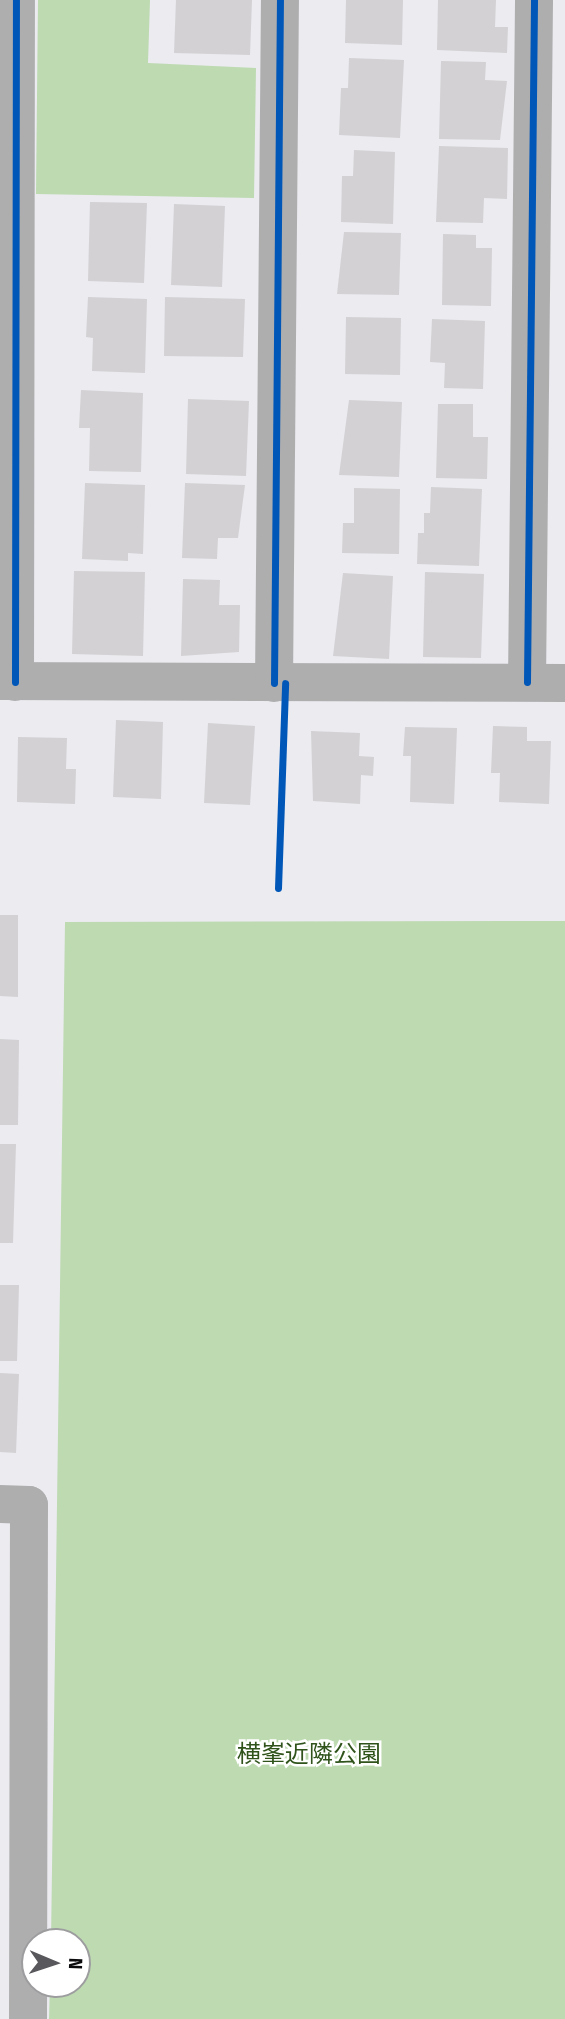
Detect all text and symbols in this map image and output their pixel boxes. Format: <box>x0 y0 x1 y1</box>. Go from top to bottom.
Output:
park label: 横峯近隣公園 <box>237 1741 381 1769</box>
north arrow <box>21 1928 91 1998</box>
text: N <box>64 1958 87 1970</box>

